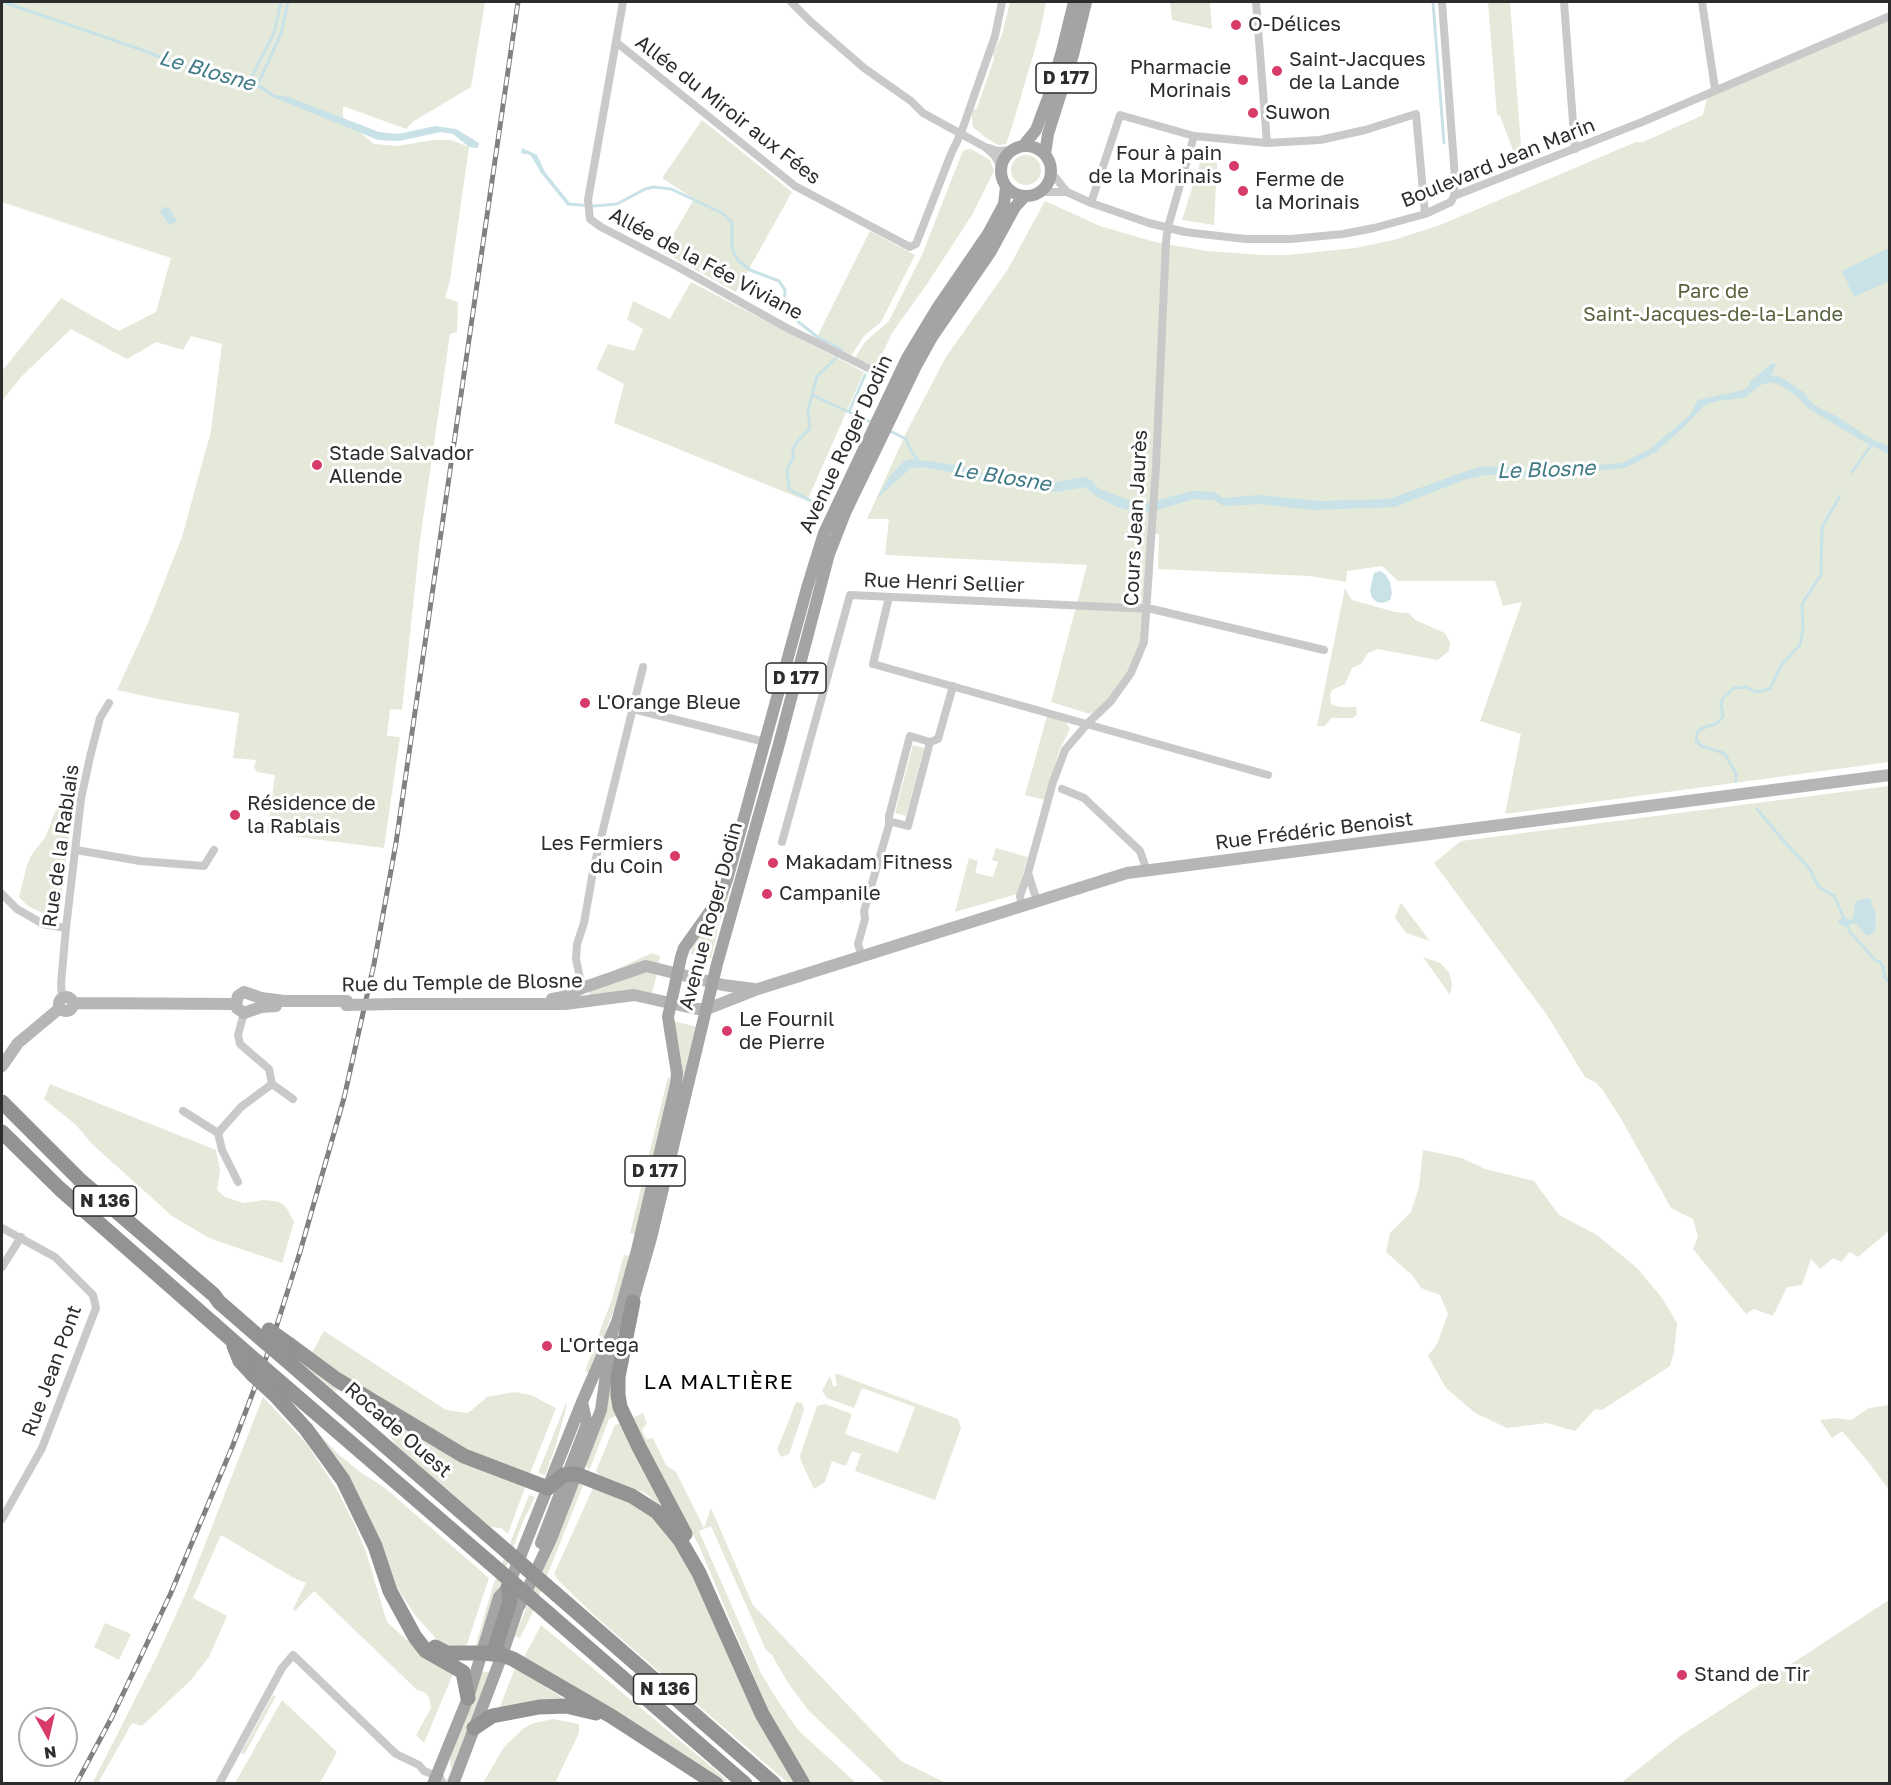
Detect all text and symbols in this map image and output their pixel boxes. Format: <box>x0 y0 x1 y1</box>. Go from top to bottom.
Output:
place label: O-Délices <box>1248 13 1341 37</box>
marker: O-Délices <box>1229 18 1243 32</box>
street label: Allée du Miroir aux Fées <box>631 30 825 190</box>
water label: Le Blosne <box>156 45 258 97</box>
place label: Saint-Jacques de la Lande <box>1289 48 1426 95</box>
place label: Pharmacie Morinais <box>1130 56 1231 103</box>
road number: D 177 <box>1036 63 1096 93</box>
marker: Saint-Jacques de la Lande <box>1270 64 1284 78</box>
marker: Pharmacie Morinais <box>1236 73 1250 87</box>
place label: Suwon <box>1265 101 1330 125</box>
marker: Suwon <box>1246 106 1260 120</box>
street label: Boulevard Jean Marin <box>1398 113 1598 213</box>
place label: Four à pain de la Morinais <box>1088 142 1222 189</box>
marker: Four à pain de la Morinais <box>1227 159 1241 173</box>
place label: Ferme de la Morinais <box>1255 168 1360 215</box>
marker: Ferme de la Morinais <box>1236 184 1250 198</box>
street label: Allée de la Fée Viviane <box>605 203 807 325</box>
park label: Parc de Saint-Jacques-de-la-Lande <box>1583 280 1843 327</box>
street label: Avenue Roger Dodin <box>794 351 898 537</box>
street label: Cours Jean Jaurès <box>1119 429 1153 607</box>
place label: Stade Salvador Allende <box>329 442 474 489</box>
water label: Le Blosne <box>1496 456 1596 484</box>
water label: Le Blosne <box>951 457 1053 497</box>
marker: Stade Salvador Allende <box>310 458 324 472</box>
street label: Rue Henri Sellier <box>863 568 1025 598</box>
road number: D 177 <box>766 663 826 693</box>
place label: L'Orange Bleue <box>597 691 741 715</box>
marker: L'Orange Bleue <box>578 696 592 710</box>
street label: Rue de la Rablais <box>38 763 84 929</box>
place label: Résidence de la Rablais <box>247 792 376 839</box>
street label: Rue Frédéric Benoist <box>1214 807 1414 855</box>
marker: Résidence de la Rablais <box>228 808 242 822</box>
street label: Avenue Roger Dodin <box>674 819 748 1013</box>
place label: Les Fermiers du Coin <box>540 832 663 879</box>
marker: Les Fermiers du Coin <box>668 849 682 863</box>
place label: Makadam Fitness <box>785 851 953 875</box>
marker: Makadam Fitness <box>766 856 780 870</box>
place label: Campanile <box>779 882 881 906</box>
marker: Campanile <box>760 887 774 901</box>
street label: Rue du Temple de Blosne <box>341 969 583 997</box>
place label: Le Fournil de Pierre <box>739 1008 834 1055</box>
marker: Le Fournil de Pierre <box>720 1024 734 1038</box>
road number: D 177 <box>625 1156 685 1186</box>
road number: N 136 <box>74 1186 136 1216</box>
street label: Rue Jean Pont <box>17 1302 87 1440</box>
place label: L'Ortega <box>559 1334 639 1358</box>
marker: L'Ortega <box>540 1339 554 1353</box>
district label: LA MALTIÈRE <box>644 1369 794 1395</box>
street label: Rocade Ouest <box>340 1377 456 1483</box>
place label: Stand de Tir <box>1694 1663 1810 1687</box>
marker: Stand de Tir <box>1675 1668 1689 1682</box>
road number: N 136 <box>634 1674 696 1704</box>
north arrow <box>18 1707 78 1767</box>
text: N <box>43 1742 58 1764</box>

